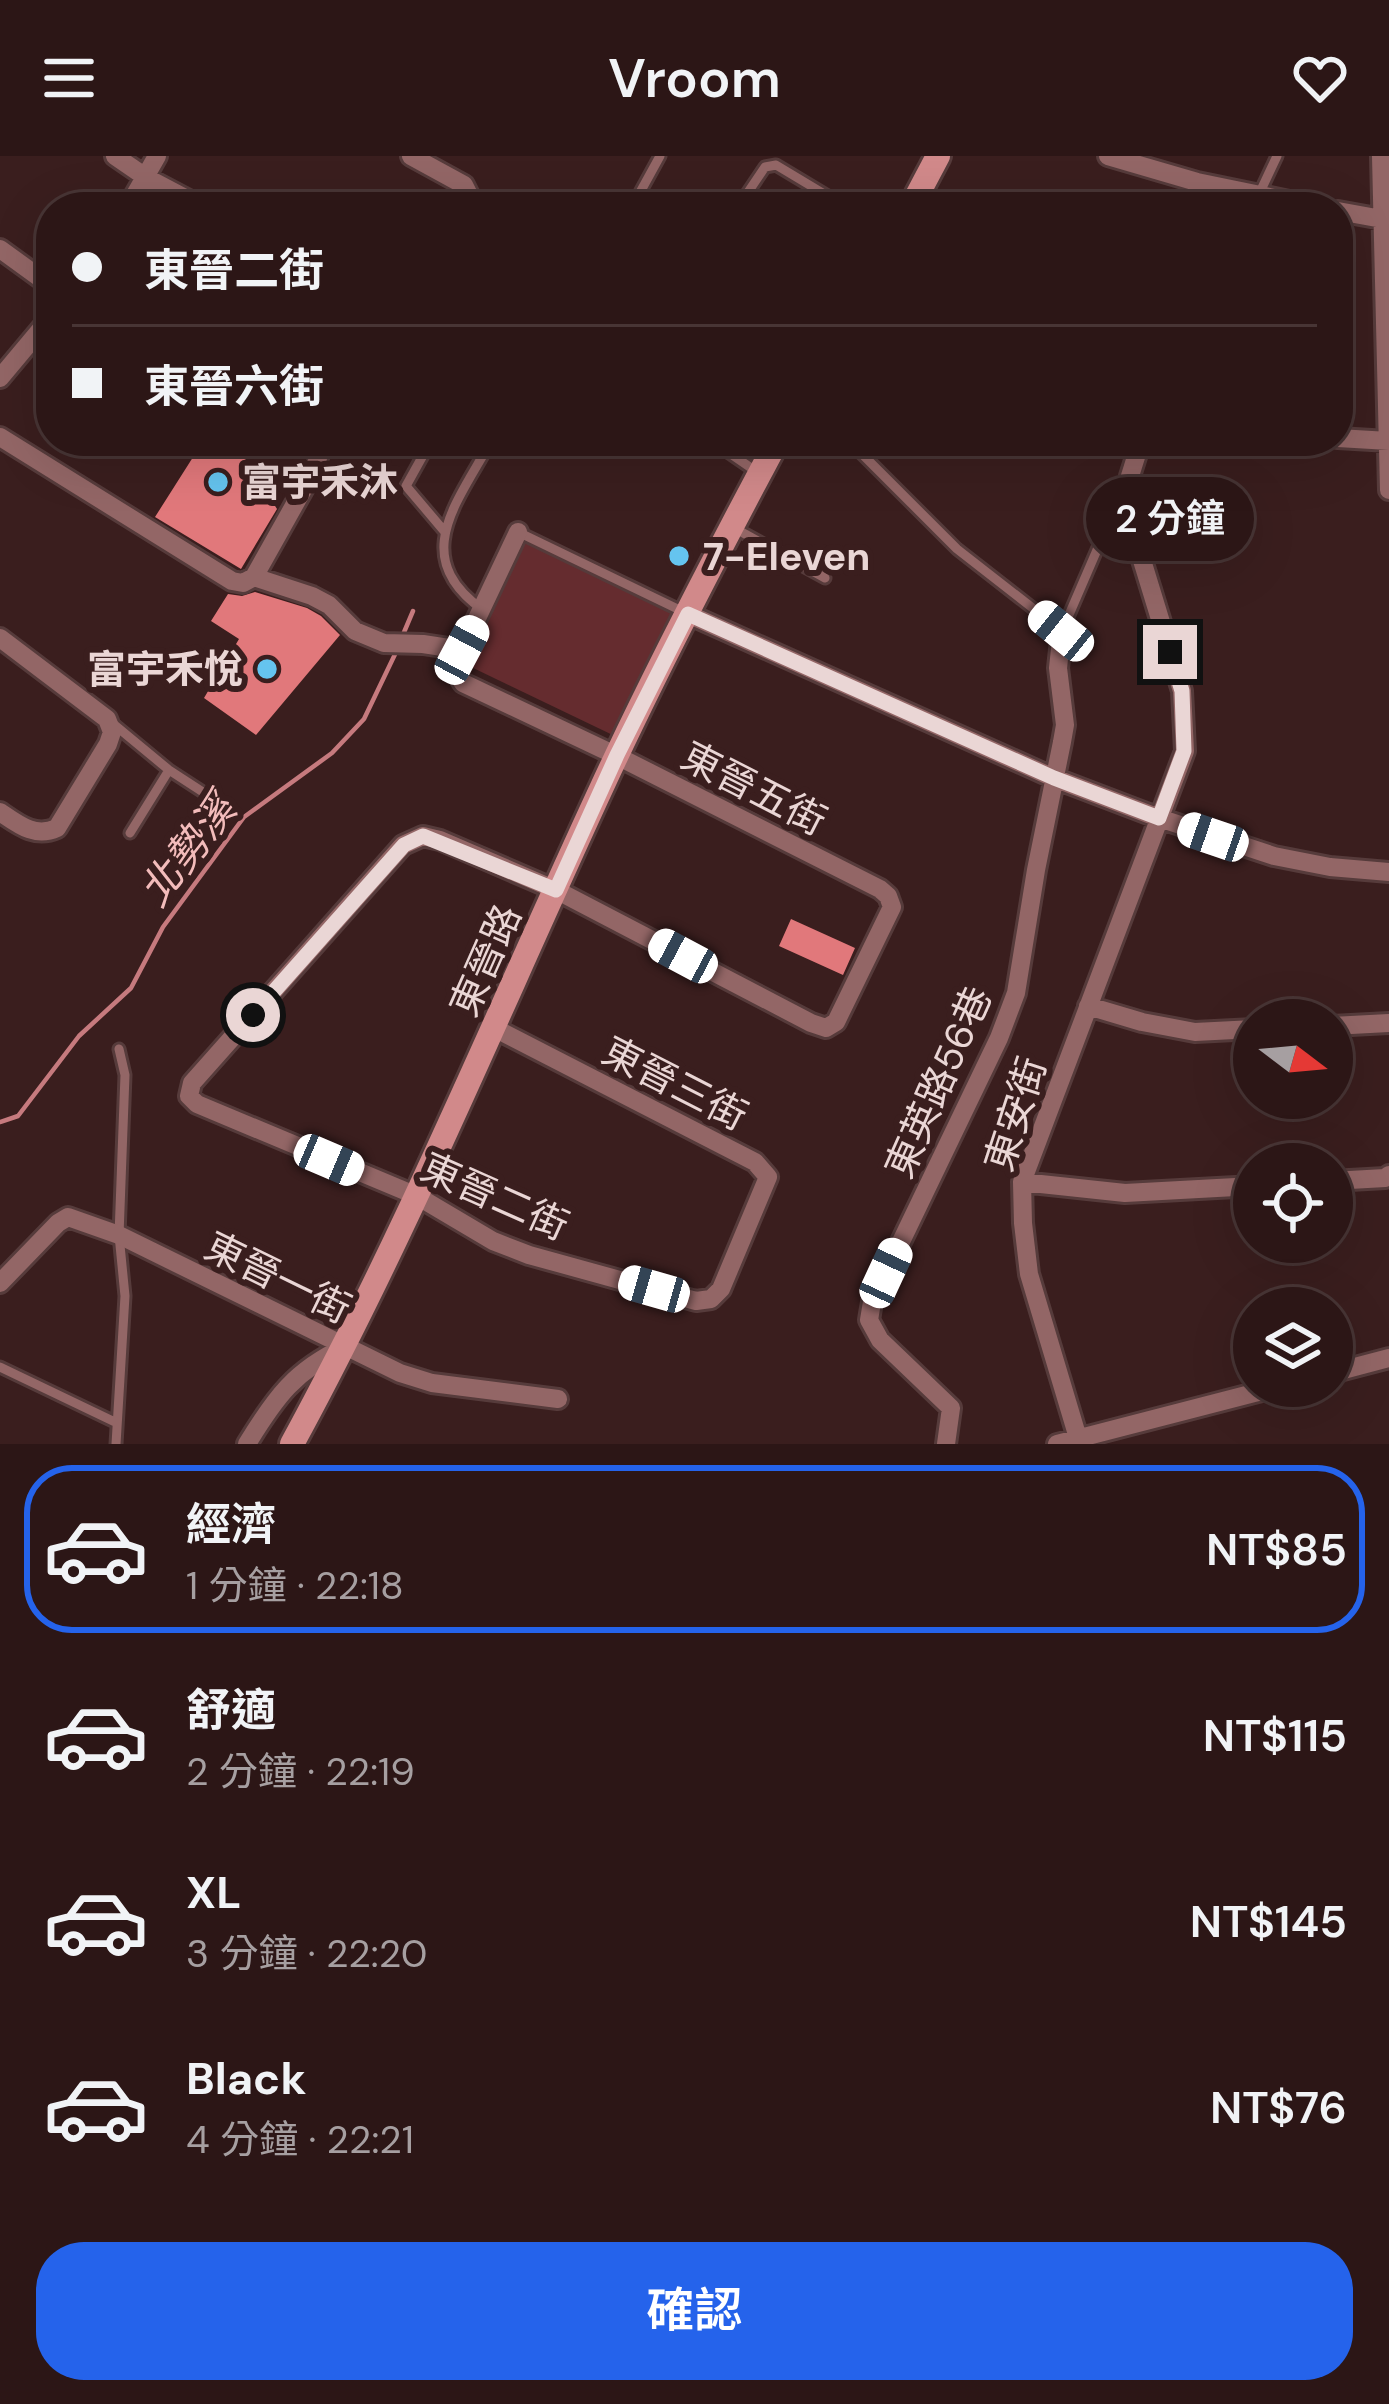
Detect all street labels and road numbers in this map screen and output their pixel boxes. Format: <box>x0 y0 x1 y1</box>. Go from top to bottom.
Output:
street label: 東晉五街 <box>673 730 835 847</box>
street label: 東晉路 <box>438 896 533 1024</box>
street label: 東英路56巷 <box>874 979 1003 1186</box>
street label: 東晉三街 <box>594 1025 756 1142</box>
street label: 東安街 <box>973 1051 1058 1178</box>
street label: 東晉二街 <box>413 1141 576 1251</box>
street label: 東晉一街 <box>196 1220 359 1335</box>

